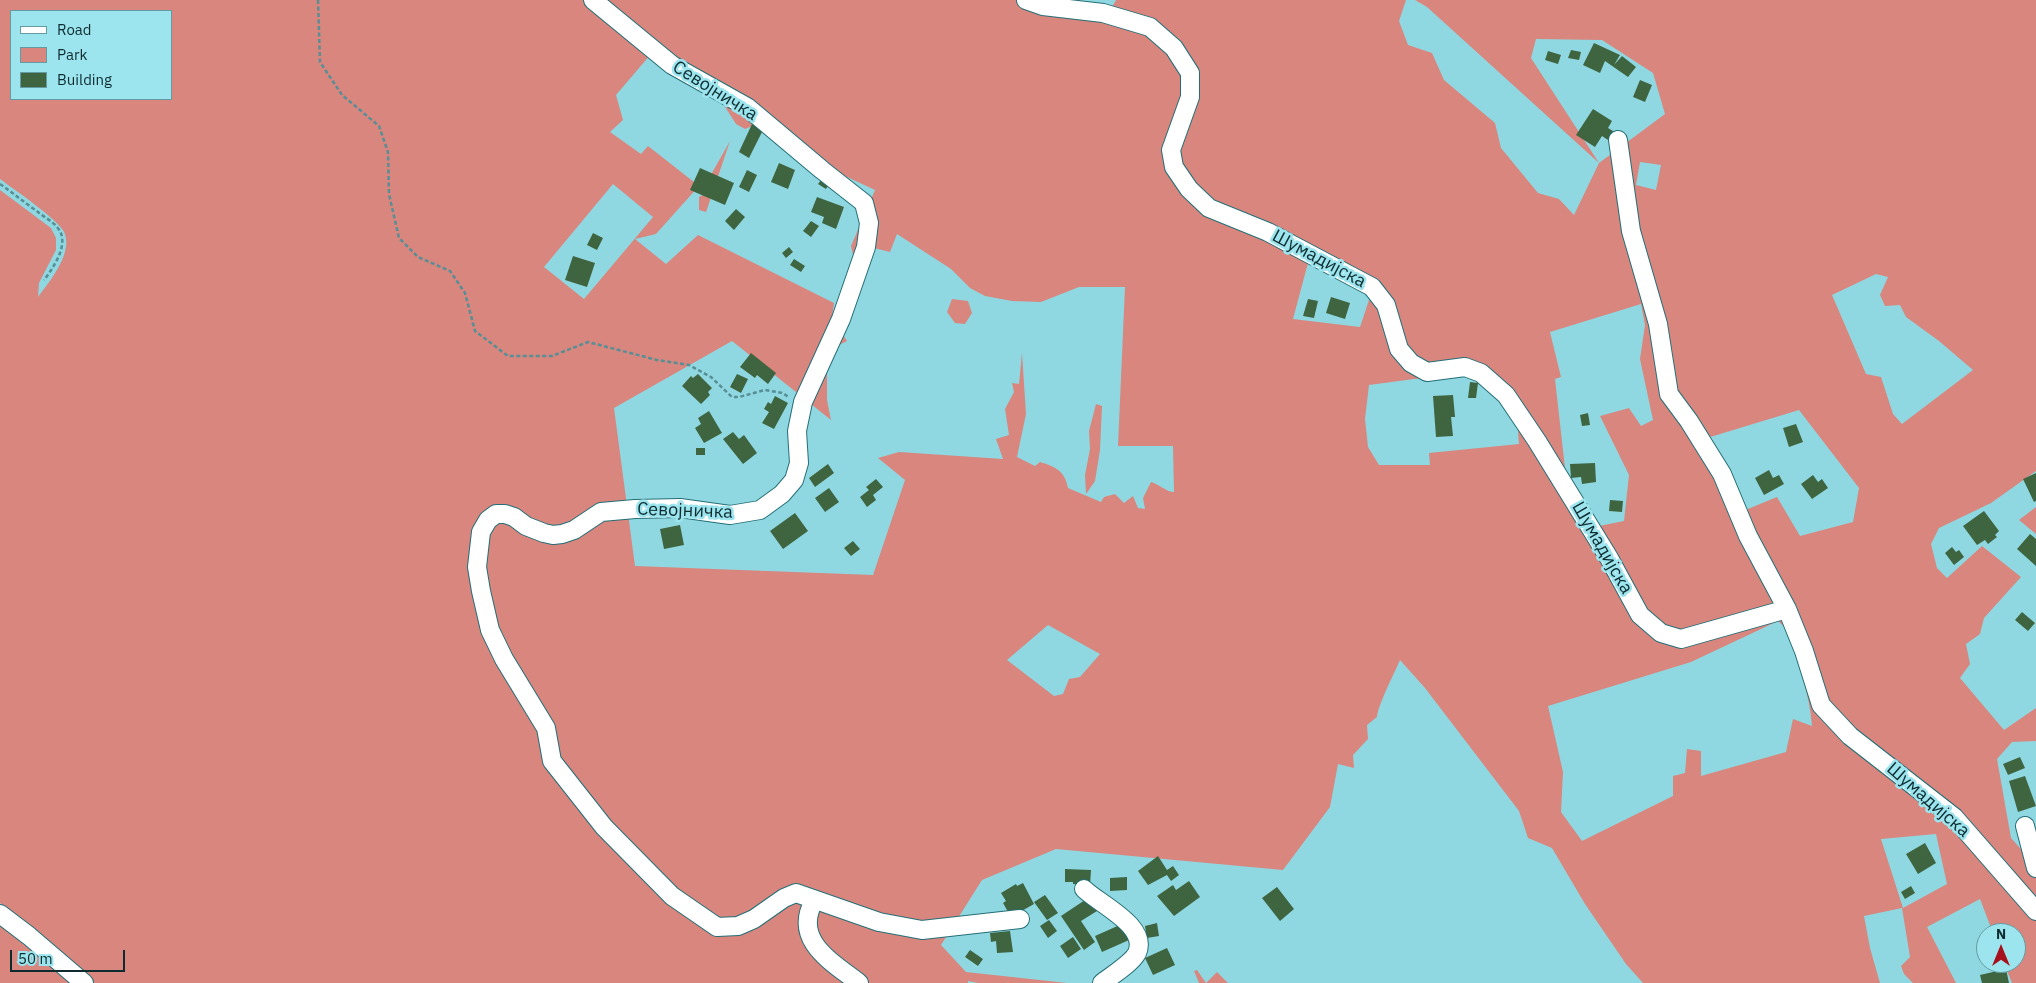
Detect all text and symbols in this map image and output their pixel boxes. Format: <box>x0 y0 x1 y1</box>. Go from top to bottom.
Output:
legend <box>10 10 172 100</box>
text: Road <box>57 20 92 39</box>
text: Park <box>57 45 87 64</box>
street label: Севојничка <box>669 56 761 126</box>
text: Building <box>57 70 112 89</box>
street label: Шумадијска <box>1268 225 1370 293</box>
street label: Шумадијска <box>1567 498 1637 598</box>
street label: Севојничка <box>637 499 733 523</box>
street label: Шумадијска <box>1882 758 1974 842</box>
north arrow <box>1976 923 2026 973</box>
text: N <box>1996 925 2006 943</box>
scale bar <box>12 940 128 972</box>
text: 50 m <box>18 949 53 968</box>

